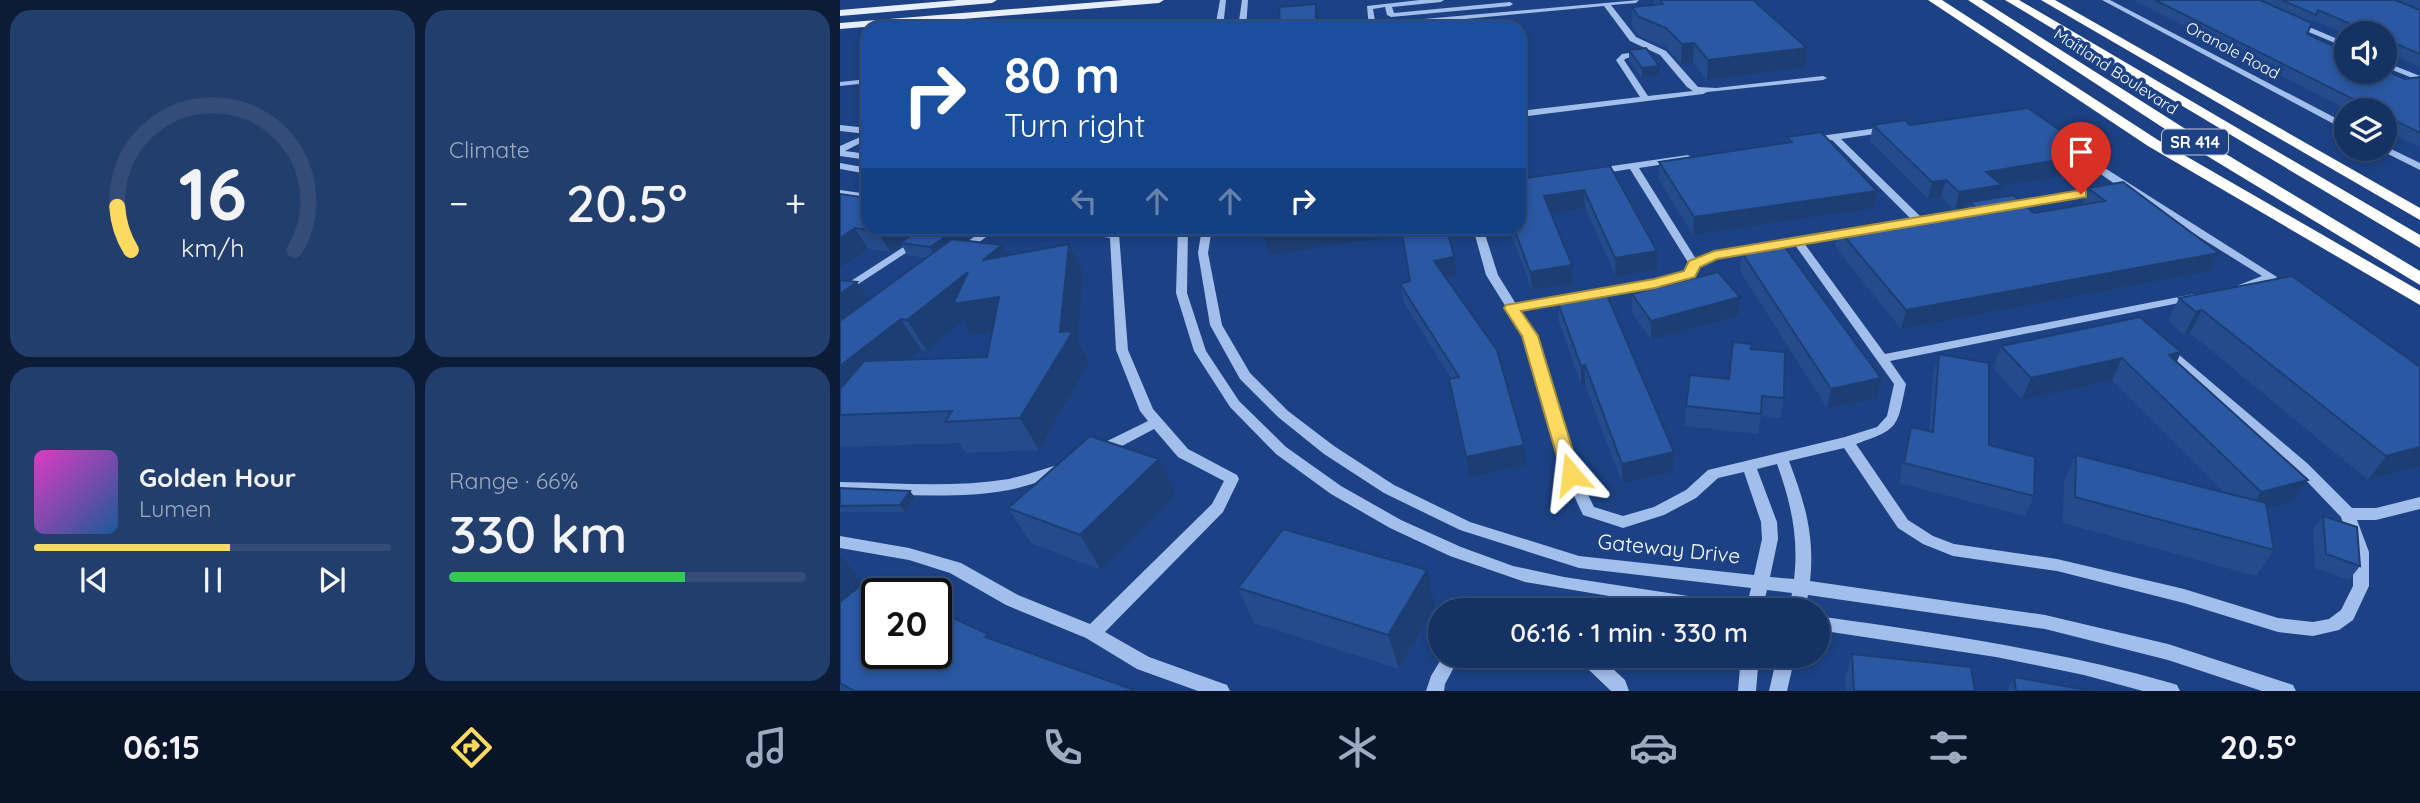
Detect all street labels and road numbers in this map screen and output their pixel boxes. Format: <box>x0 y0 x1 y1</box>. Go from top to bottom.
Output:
street label: Oranole Road <box>2183 17 2283 83</box>
street label: Maitland Boulevard <box>2050 23 2182 119</box>
road number: SR 414 <box>2162 130 2228 154</box>
street label: Gateway Drive <box>1596 528 1742 568</box>

